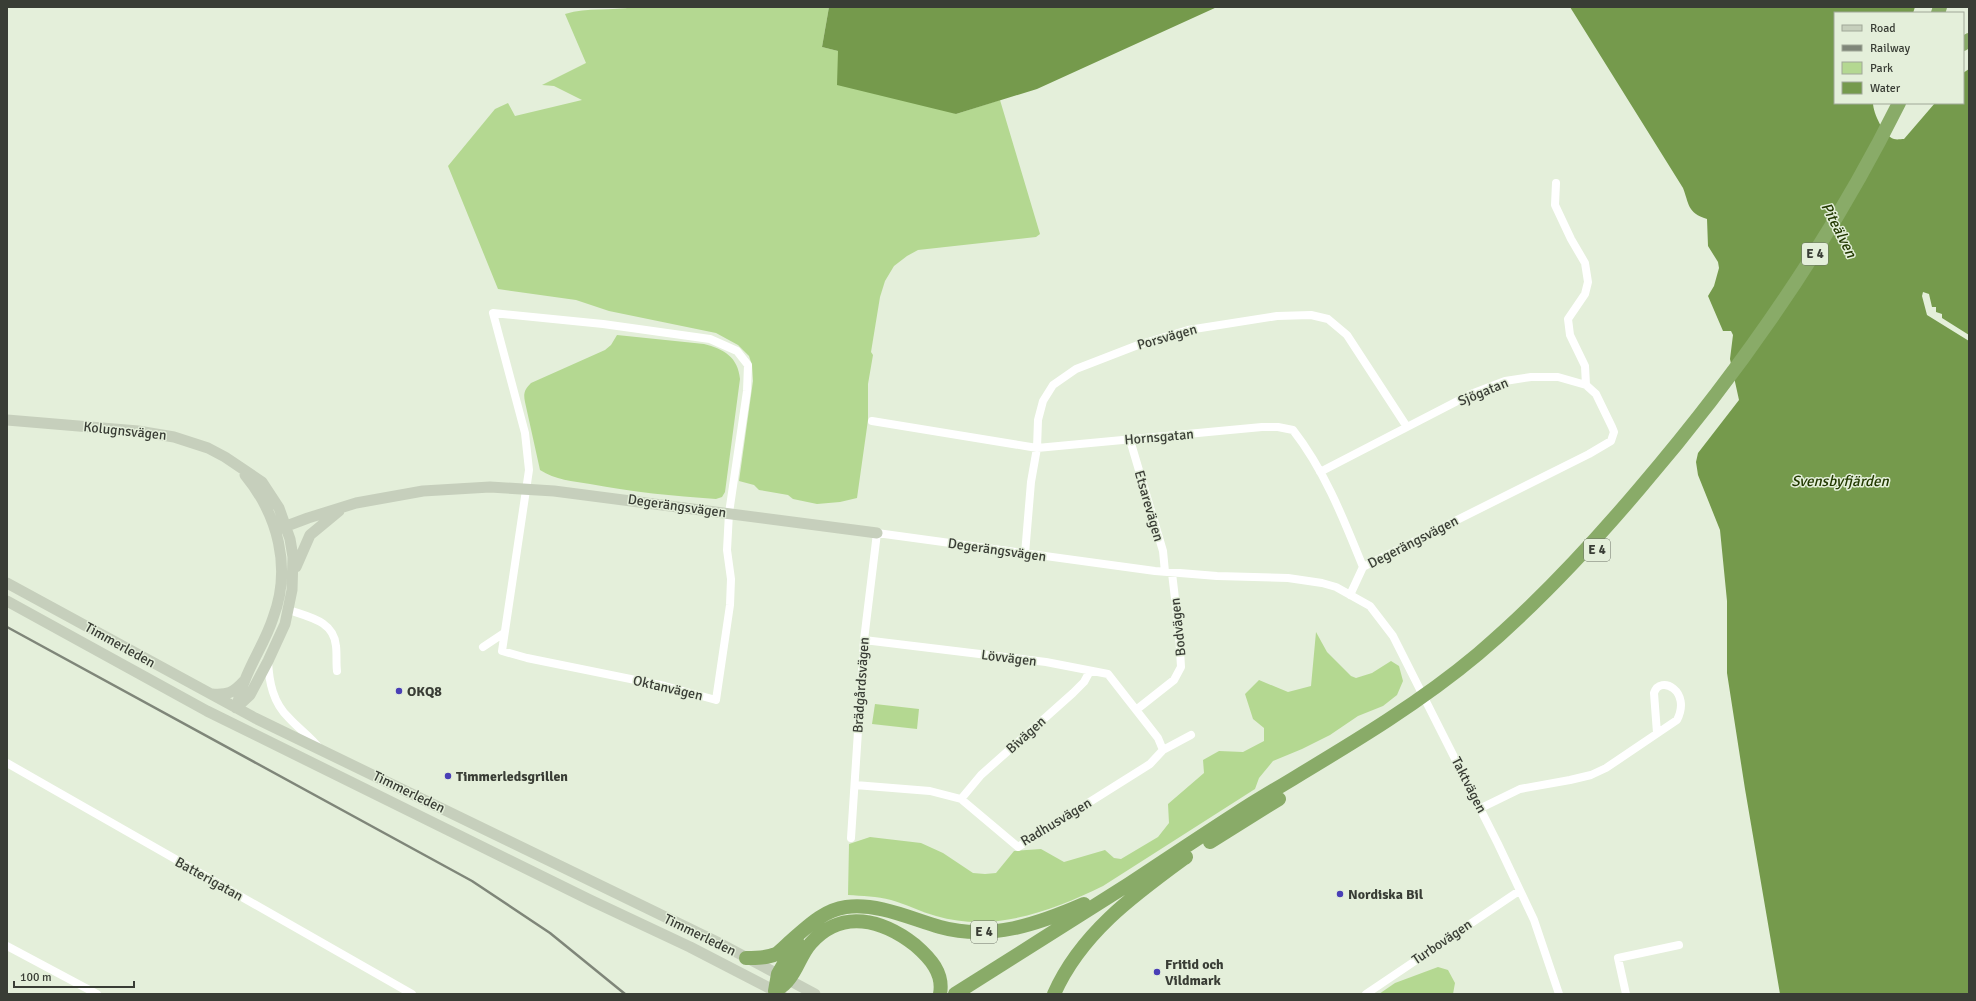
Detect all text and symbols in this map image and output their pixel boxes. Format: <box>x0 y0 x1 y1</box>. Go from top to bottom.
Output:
legend <box>1834 12 1964 104</box>
text: Road <box>1870 21 1896 36</box>
text: Railway <box>1870 41 1910 56</box>
text: Park <box>1870 61 1893 76</box>
text: Water <box>1870 81 1901 96</box>
water label: Piteälven <box>1818 199 1861 261</box>
road number: E 4 <box>1802 243 1828 265</box>
street label: Porsvägen <box>1135 320 1199 354</box>
street label: Sjögatan <box>1455 374 1511 410</box>
street label: Kolugnsvägen <box>83 418 167 444</box>
street label: Hornsgatan <box>1124 425 1194 449</box>
street label: Etsarevägen <box>1131 469 1167 543</box>
water label: Svensbyfjärden <box>1791 472 1890 490</box>
street label: Degerängsvägen <box>627 491 727 521</box>
street label: Degerängsvägen <box>1365 512 1461 572</box>
street label: Degerängsvägen <box>947 535 1047 565</box>
road number: E 4 <box>1584 539 1610 561</box>
street label: Bodvägen <box>1166 597 1190 657</box>
street label: Timmerleden <box>82 619 158 671</box>
street label: Brädgårdsvägen <box>849 636 873 734</box>
street label: Lövvägen <box>980 646 1038 670</box>
street label: Oktanvägen <box>631 672 705 704</box>
place label: OKQ8 <box>407 683 442 700</box>
marker: OKQ8 <box>394 686 404 696</box>
street label: Bivägen <box>1003 713 1049 757</box>
street label: Taktvägen <box>1448 754 1490 816</box>
street label: Timmerleden <box>370 767 448 817</box>
place label: Timmerledsgrillen <box>456 768 568 785</box>
marker: Timmerledsgrillen <box>443 771 453 781</box>
street label: Radhusvägen <box>1018 794 1094 850</box>
street label: Batterigatan <box>172 853 246 905</box>
place label: Nordiska Bil <box>1348 886 1424 903</box>
marker: Nordiska Bil <box>1335 889 1345 899</box>
street label: Timmerleden <box>661 910 739 960</box>
street label: Turbovägen <box>1409 916 1475 968</box>
road number: E 4 <box>971 921 997 943</box>
place label: Fritid och Vildmark <box>1165 956 1224 989</box>
scale bar <box>14 963 134 989</box>
marker: Fritid och Vildmark <box>1152 967 1162 977</box>
text: 100 m <box>20 970 52 985</box>

